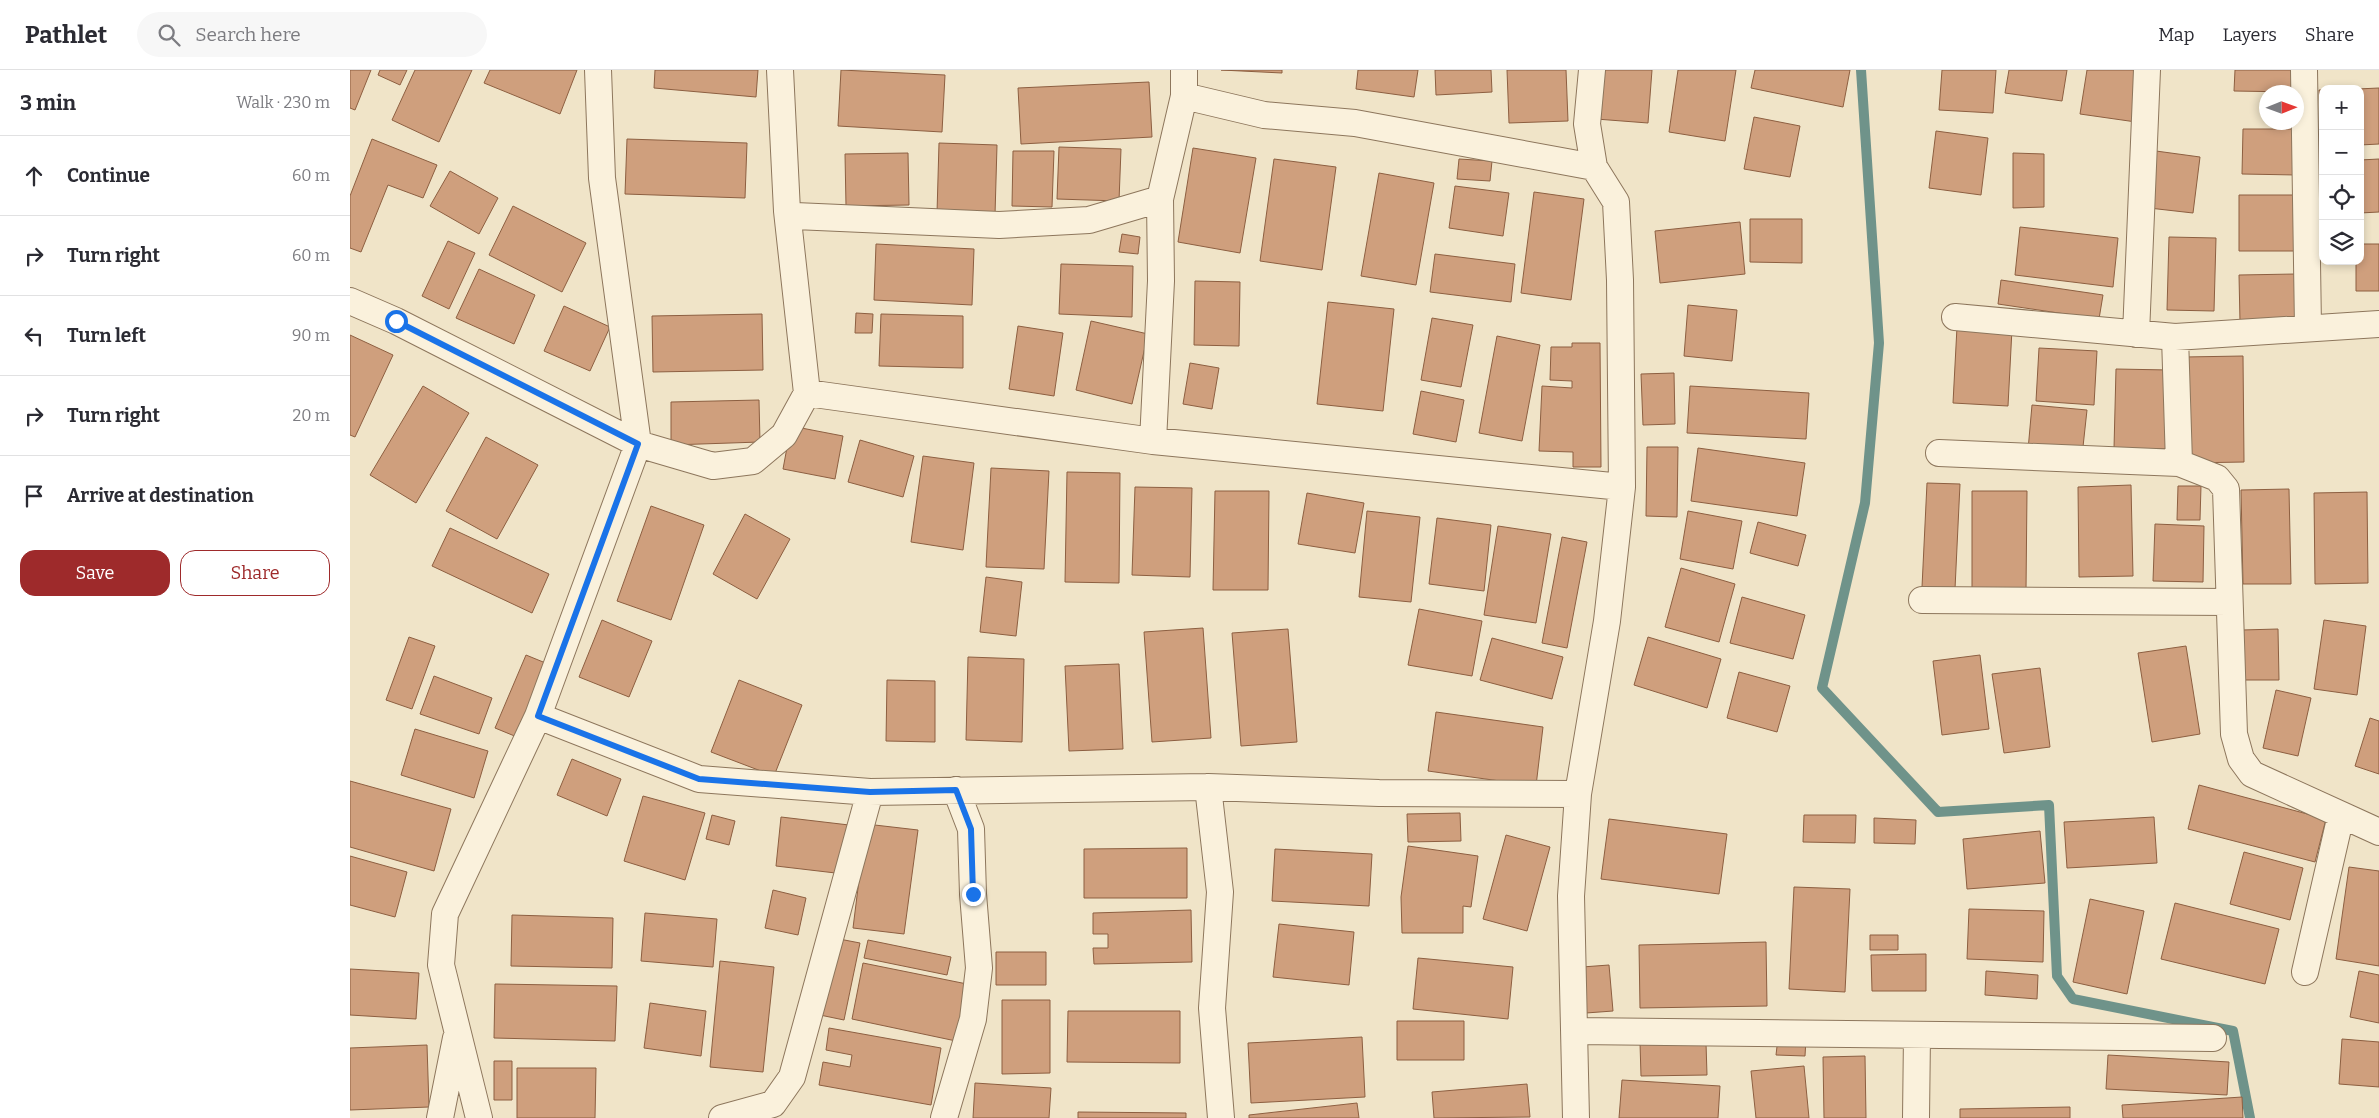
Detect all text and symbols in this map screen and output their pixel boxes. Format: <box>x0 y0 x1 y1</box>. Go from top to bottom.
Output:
search box <box>137 12 487 57</box>
text: Pathlet <box>25 21 107 49</box>
icon: search <box>155 21 183 49</box>
text: Search here <box>195 23 301 46</box>
text: Map <box>2158 24 2194 46</box>
text: Layers <box>2222 24 2277 46</box>
text: Share <box>2305 24 2354 46</box>
north arrow <box>2259 85 2304 130</box>
map controls <box>2319 85 2364 265</box>
button: + <box>2319 85 2364 130</box>
text: 3 min <box>20 90 76 116</box>
text: Walk · 230 m <box>236 93 330 112</box>
button: − <box>2319 130 2364 175</box>
icon: ahead <box>20 162 48 190</box>
text: Continue <box>67 164 150 187</box>
text: 60 m <box>292 166 330 185</box>
button: locate <box>2319 175 2364 220</box>
button: layers <box>2319 220 2364 265</box>
icon: right <box>20 242 48 270</box>
text: Turn right <box>67 244 160 267</box>
text: 60 m <box>292 246 330 265</box>
route start <box>385 310 408 333</box>
icon: left <box>20 322 48 350</box>
text: Turn left <box>67 324 146 347</box>
text: 90 m <box>292 326 330 345</box>
icon: right <box>20 402 48 430</box>
text: Turn right <box>67 404 160 427</box>
text: 20 m <box>293 406 330 425</box>
icon: arrive <box>20 482 48 510</box>
text: Arrive at destination <box>67 484 254 507</box>
button: Save <box>20 550 170 596</box>
button: Share <box>180 550 330 596</box>
route end <box>962 883 985 906</box>

